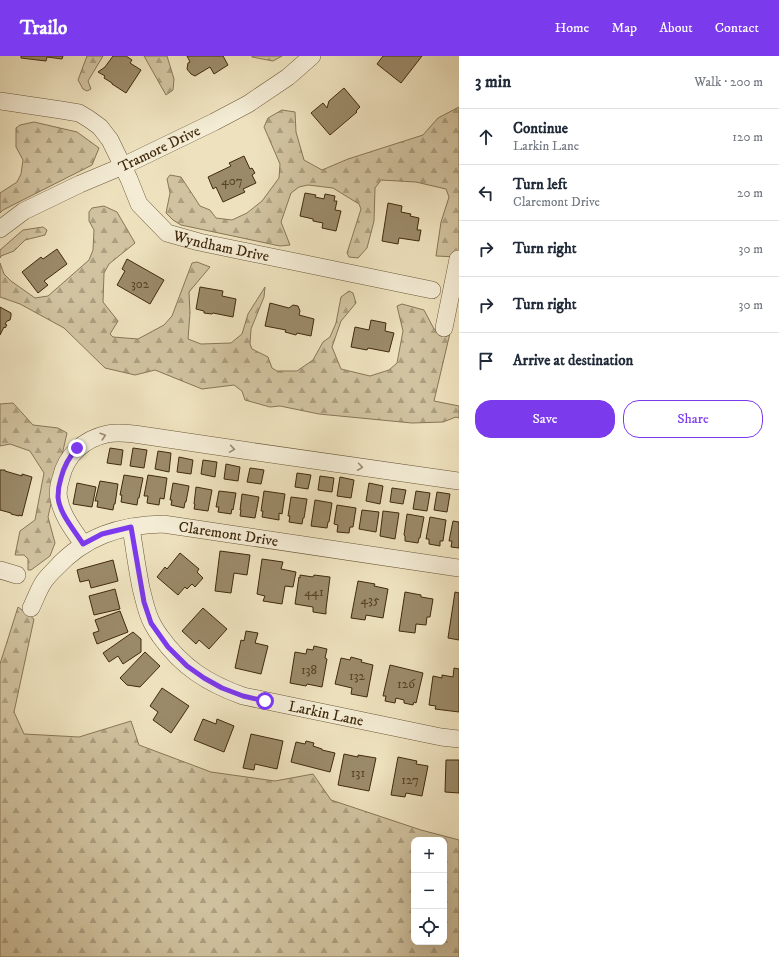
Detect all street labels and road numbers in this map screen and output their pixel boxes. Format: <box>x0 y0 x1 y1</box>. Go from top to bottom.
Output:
street label: Tramore Drive <box>115 121 204 177</box>
street label: Wyndham Drive <box>170 226 271 266</box>
street label: Claremont Drive <box>177 517 279 551</box>
street label: Larkin Lane <box>287 697 365 731</box>

